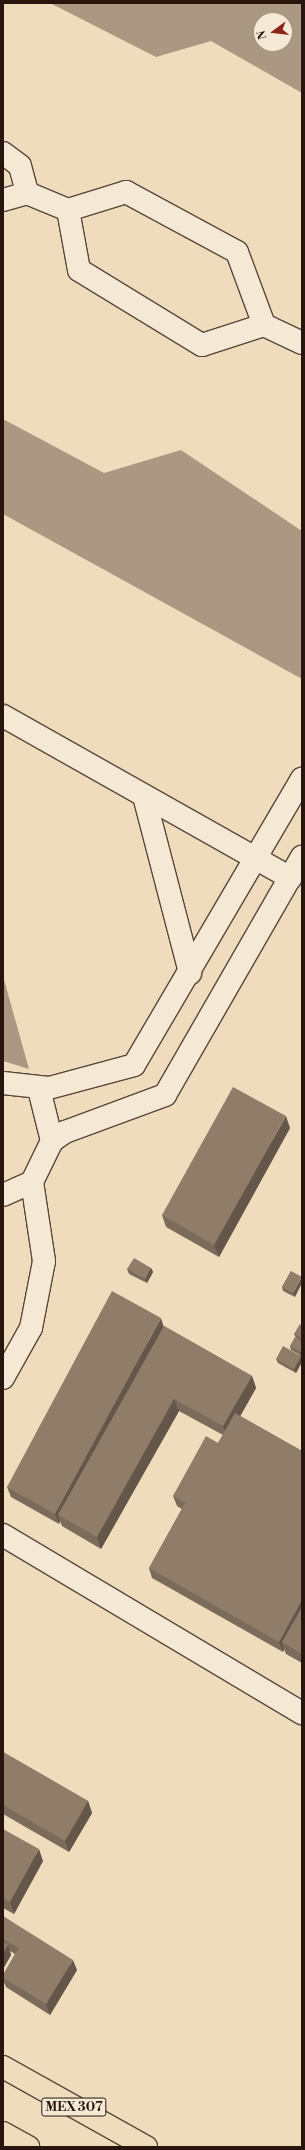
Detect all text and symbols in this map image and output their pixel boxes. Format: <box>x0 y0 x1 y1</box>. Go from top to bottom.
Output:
north arrow <box>253 12 293 52</box>
text: N <box>254 29 270 41</box>
road number: MEX 307 <box>41 2096 107 2118</box>

